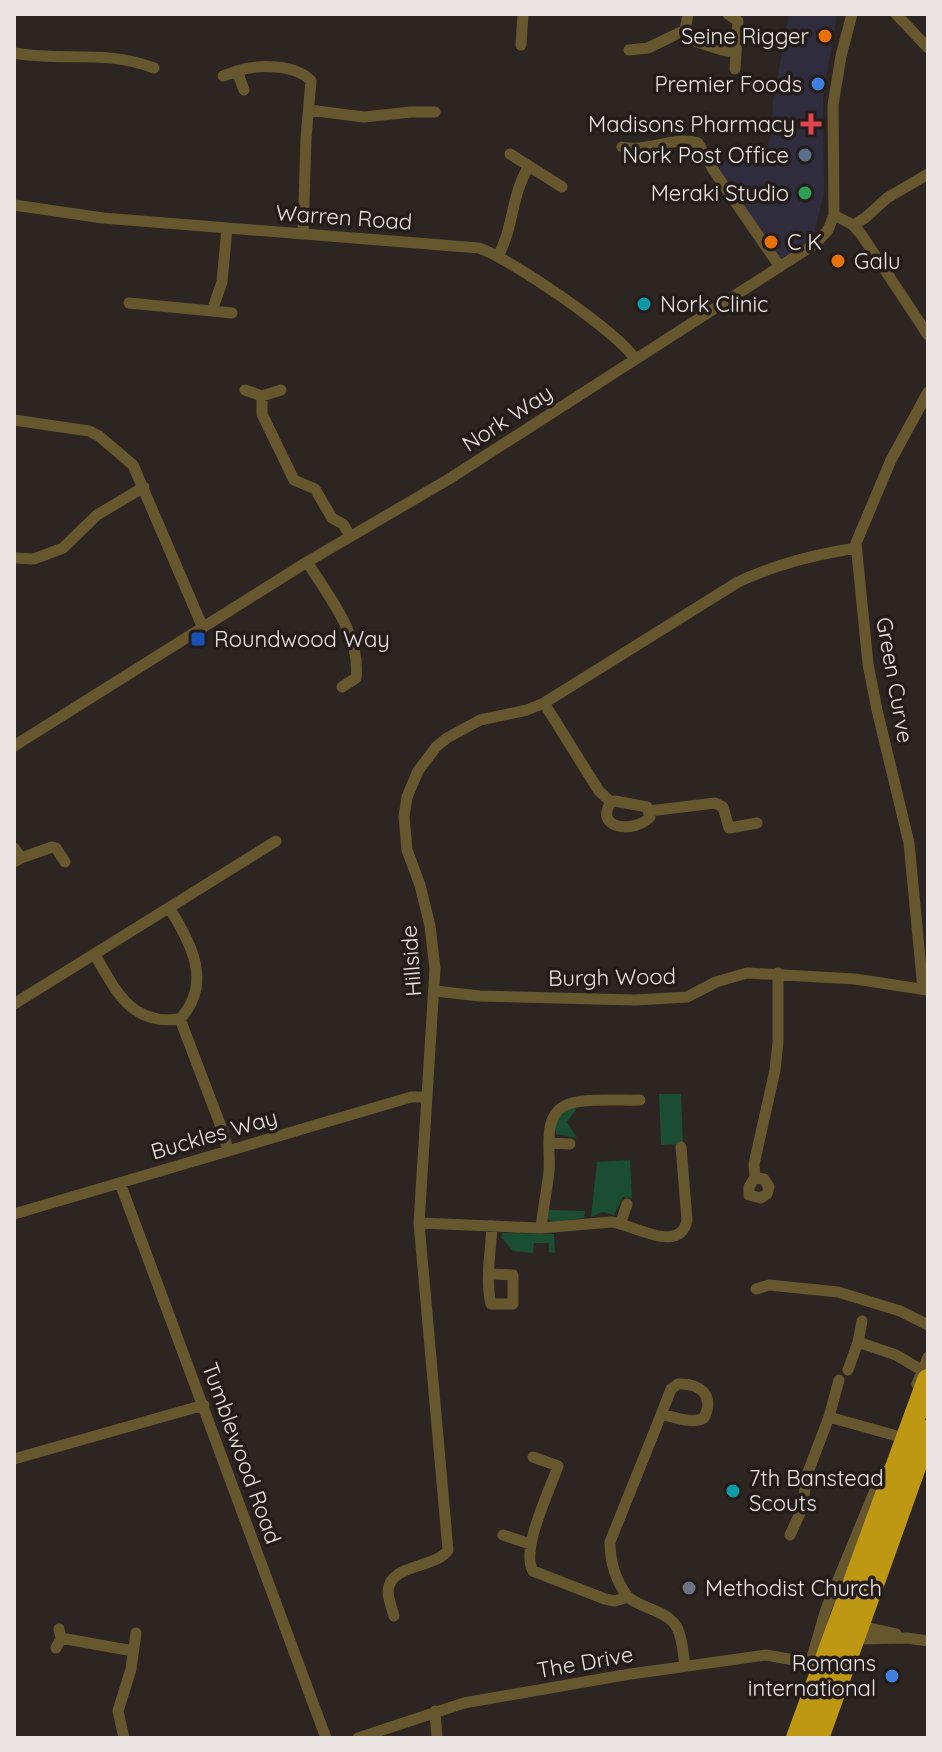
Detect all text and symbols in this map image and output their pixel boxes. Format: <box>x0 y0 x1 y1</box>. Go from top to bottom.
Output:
place label: Seine Rigger <box>681 22 810 50</box>
marker: Seine Rigger <box>816 27 834 45</box>
place label: Premier Foods <box>654 70 802 98</box>
marker: Premier Foods <box>809 75 827 93</box>
place label: Madisons Pharmacy <box>588 110 795 138</box>
marker: Madisons Pharmacy <box>802 115 820 133</box>
place label: Nork Post Office <box>622 141 789 169</box>
marker: Nork Post Office <box>796 146 814 164</box>
place label: Meraki Studio <box>651 179 789 207</box>
marker: Meraki Studio <box>796 184 814 202</box>
street label: Warren Road <box>275 198 413 236</box>
place label: C K <box>787 228 822 256</box>
marker: C K <box>762 233 780 251</box>
place label: Galu <box>854 247 900 275</box>
marker: Galu <box>829 252 847 270</box>
place label: Nork Clinic <box>660 290 769 318</box>
marker: Nork Clinic <box>635 295 653 313</box>
street label: Nork Way <box>456 378 558 458</box>
street label: Green Curve <box>870 615 920 745</box>
place label: Roundwood Way <box>214 625 390 653</box>
marker: Roundwood Way <box>189 630 207 648</box>
street label: Hillside <box>395 924 427 998</box>
street label: Burgh Wood <box>548 962 676 992</box>
street label: Buckles Way <box>147 1103 281 1165</box>
street label: Tumblewood Road <box>196 1359 288 1547</box>
place label: 7th Banstead Scouts <box>749 1464 883 1517</box>
marker: 7th Banstead Scouts <box>724 1482 742 1500</box>
place label: Methodist Church <box>705 1574 882 1602</box>
marker: Methodist Church <box>680 1579 698 1597</box>
street label: The Drive <box>535 1640 635 1684</box>
place label: Romans international <box>748 1649 876 1702</box>
marker: Romans international <box>883 1667 901 1685</box>

